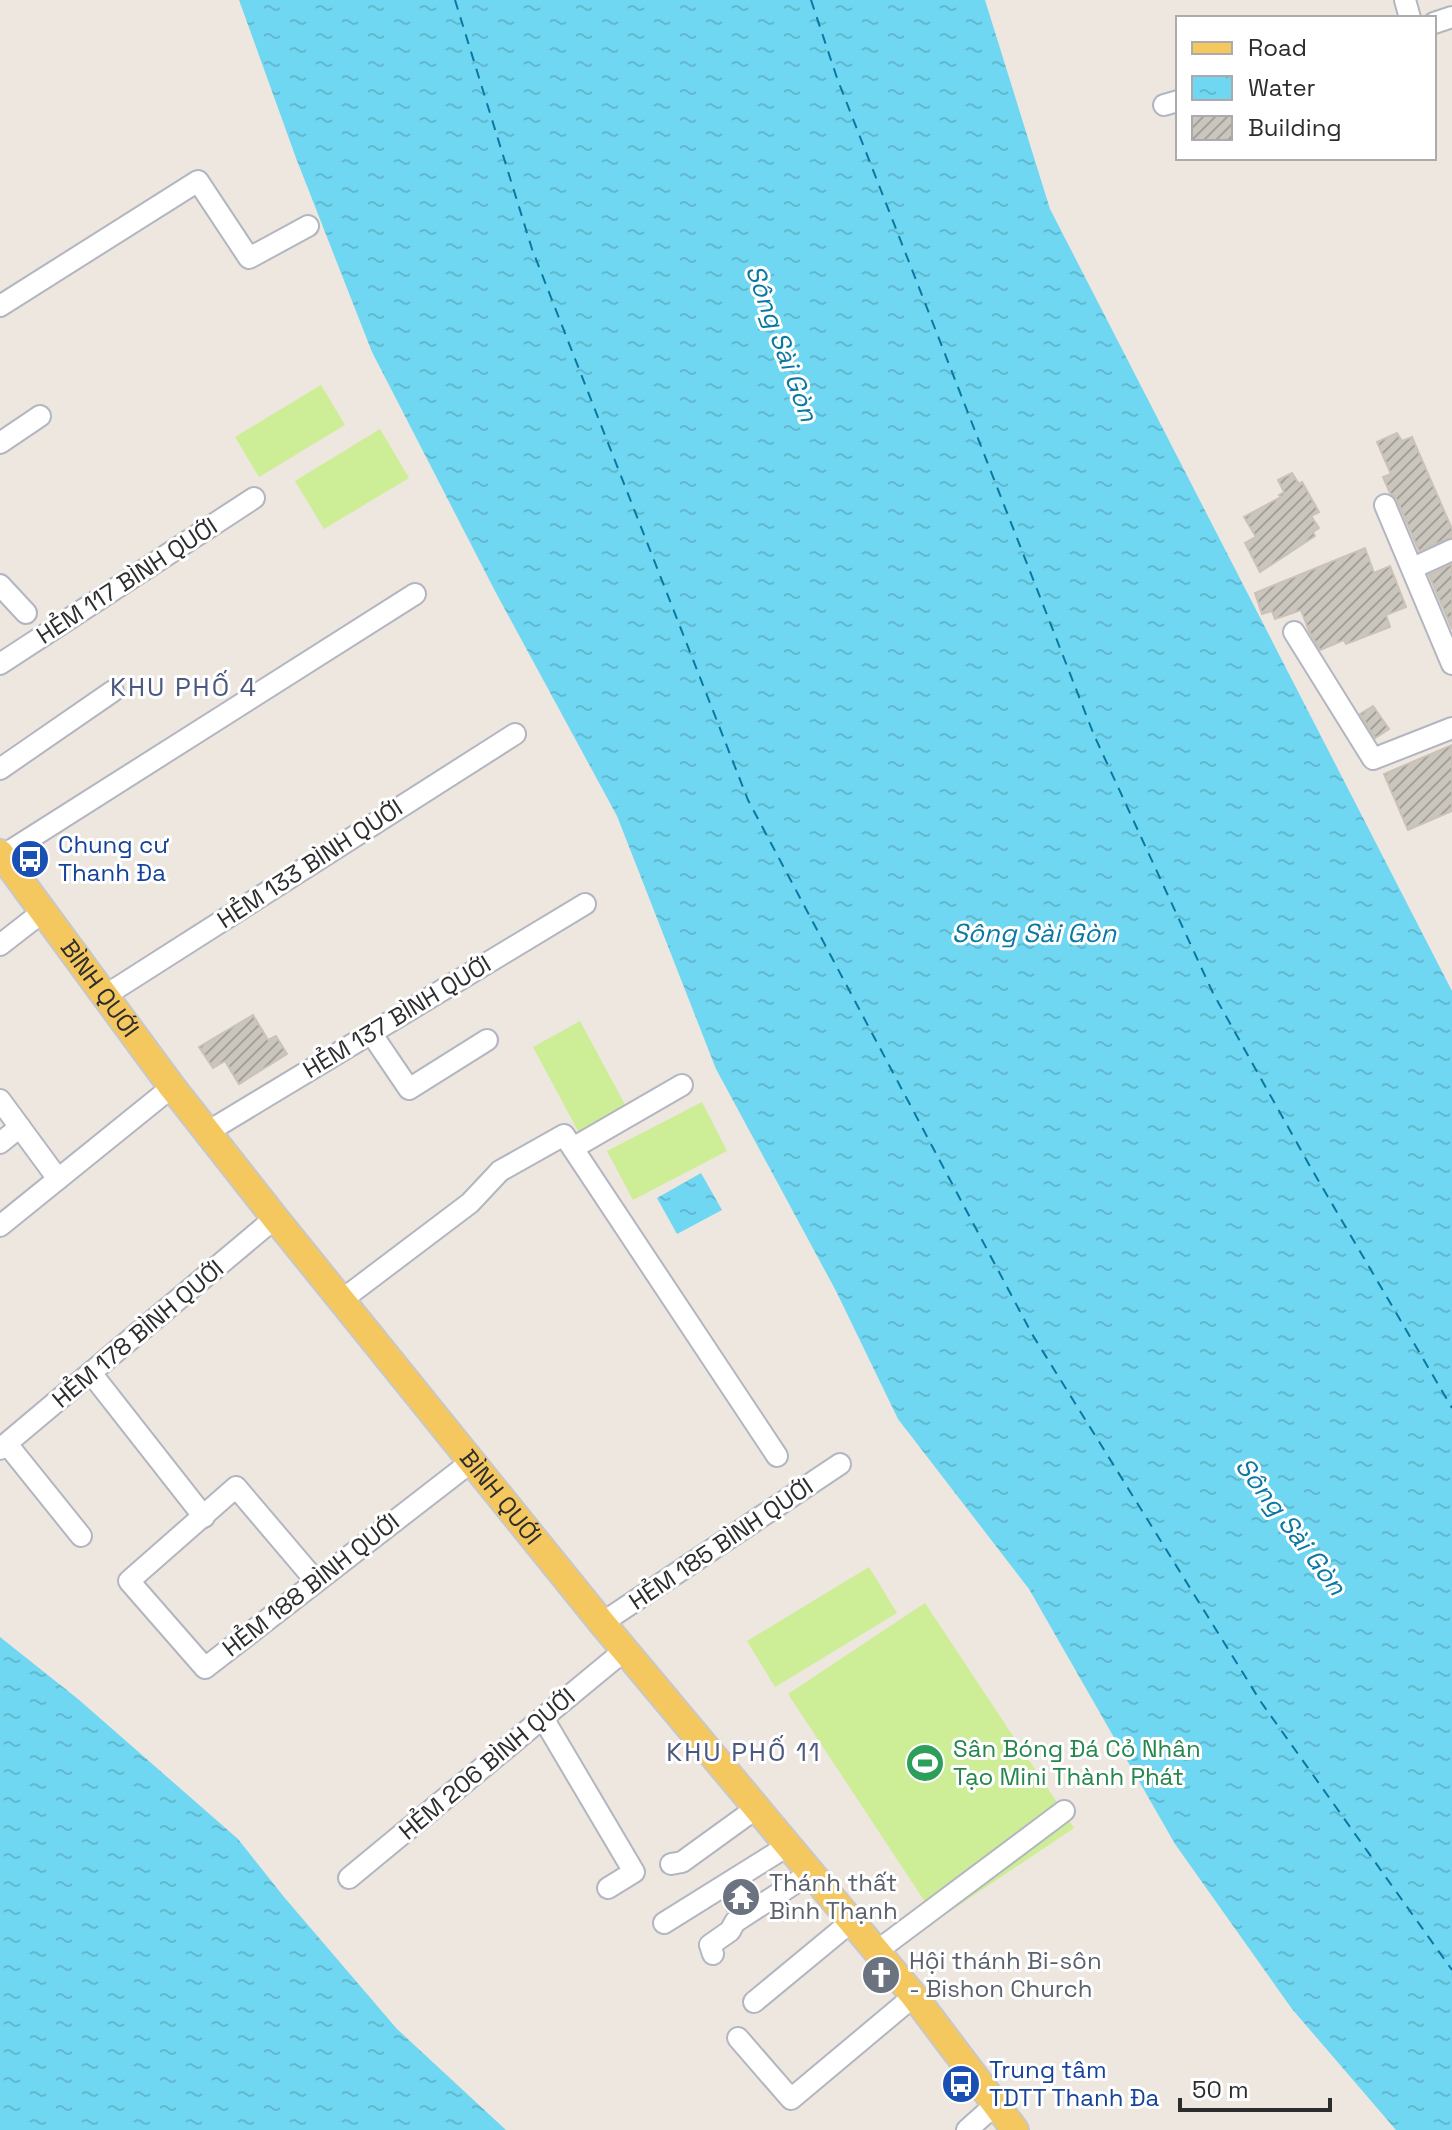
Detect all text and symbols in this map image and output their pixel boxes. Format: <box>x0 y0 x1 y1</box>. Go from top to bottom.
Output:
legend <box>1176 16 1436 160</box>
text: Road <box>1248 32 1307 63</box>
text: Water <box>1248 72 1316 103</box>
text: Building <box>1248 112 1342 143</box>
water label: Sông Sài Gòn <box>738 260 826 427</box>
street label: HẺM 117 BÌNH QUỚI <box>30 511 223 651</box>
district label: KHU PHỐ 4 <box>110 670 258 704</box>
street label: HẺM 133 BÌNH QUỚI <box>211 792 408 935</box>
place label: Chung cư Thanh Đa <box>58 829 169 888</box>
bus stop icon: Chung cư Thanh Đa <box>9 838 51 880</box>
water label: Sông Sài Gòn <box>952 916 1117 950</box>
street label: BÌNH QUỚI <box>54 933 146 1043</box>
street label: HẺM 137 BÌNH QUỚI <box>297 948 496 1085</box>
street label: HẺM 178 BÌNH QUỚI <box>46 1253 230 1414</box>
street label: BÌNH QUỚI <box>453 1443 549 1551</box>
water label: Sông Sài Gòn <box>1228 1450 1355 1603</box>
street label: HẺM 185 BÌNH QUỚI <box>623 1471 819 1617</box>
street label: HẺM 188 BÌNH QUỚI <box>216 1506 405 1663</box>
street label: HẺM 206 BÌNH QUỚI <box>392 1681 581 1846</box>
place label: Sân Bóng Đá Cỏ Nhân Tạo Mini Thành Phát <box>953 1733 1201 1792</box>
district label: KHU PHỐ 11 <box>666 1735 822 1769</box>
sports icon: Sân Bóng Đá Cỏ Nhân Tạo Mini Thành Phát <box>904 1742 946 1784</box>
place label: Thánh thất Bình Thạnh <box>769 1867 898 1926</box>
temple icon: Thánh thất Bình Thạnh <box>720 1876 762 1918</box>
place label: Hội thánh Bi-sôn - Bishon Church <box>909 1945 1102 2004</box>
church icon: Hội thánh Bi-sôn - Bishon Church <box>860 1954 902 1996</box>
place label: Trung tâm TDTT Thanh Đa <box>989 2054 1160 2113</box>
scale bar <box>1180 2062 1330 2112</box>
bus stop icon: Trung tâm TDTT Thanh Đa <box>940 2063 982 2105</box>
text: 50 m <box>1192 2074 1249 2105</box>

